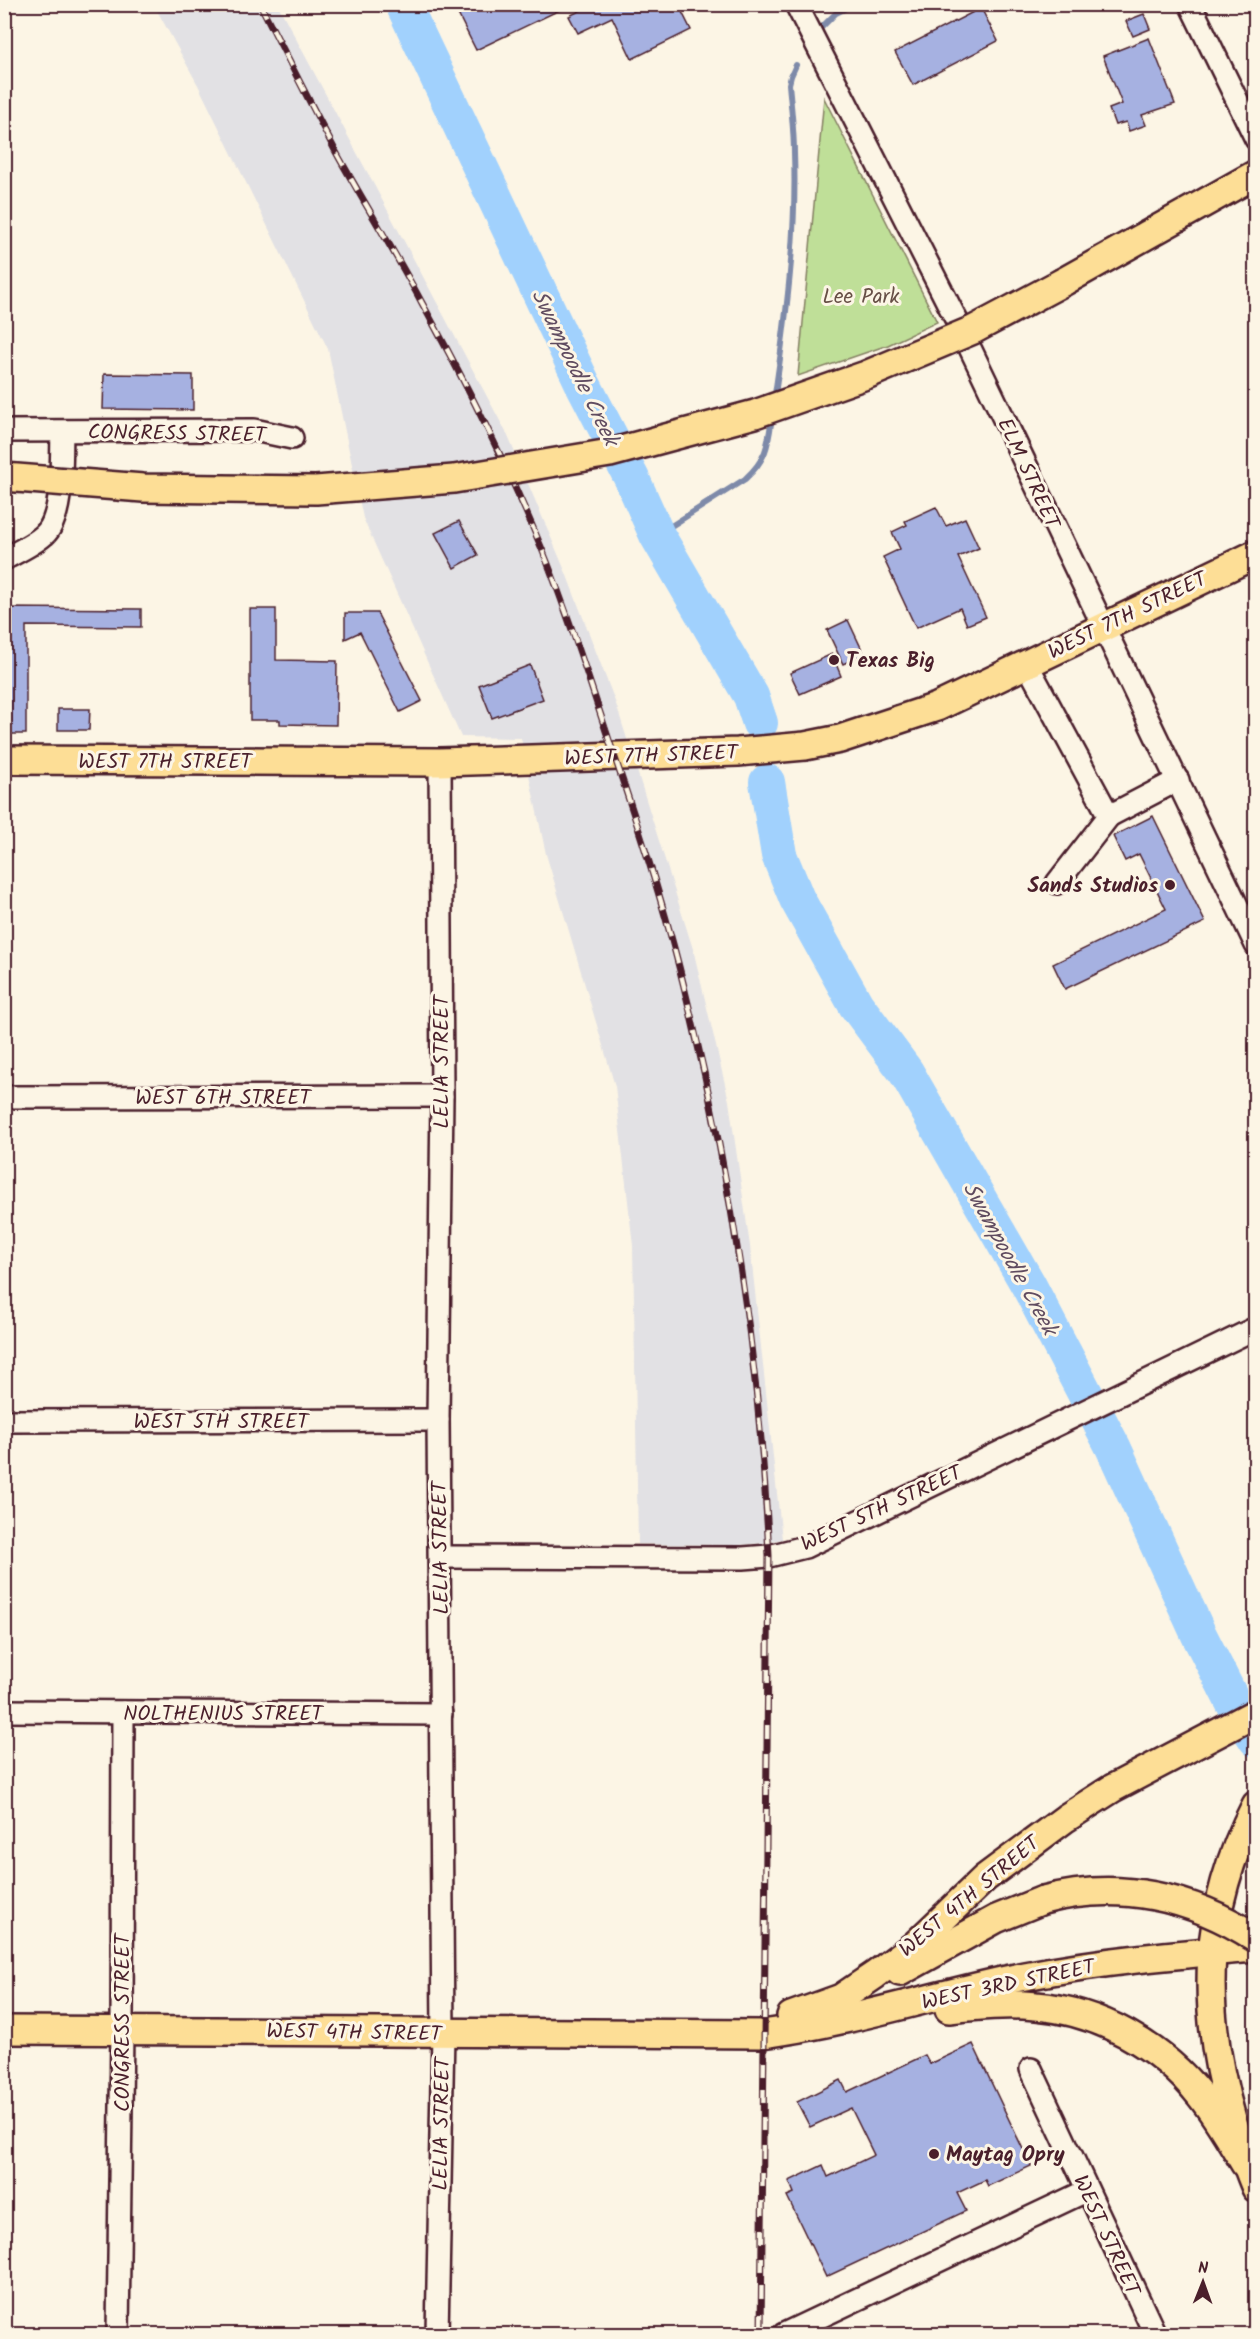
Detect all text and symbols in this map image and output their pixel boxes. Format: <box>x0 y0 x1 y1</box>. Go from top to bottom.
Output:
park label: Lee Park <box>823 281 900 314</box>
water label: Swampoodle Creek <box>521 284 628 456</box>
street label: ELM STREET <box>987 413 1069 536</box>
street label: CONGRESS STREET <box>88 416 268 453</box>
street label: WEST 7TH STREET <box>1043 563 1214 669</box>
place label: Texas Big <box>846 645 935 678</box>
marker: Texas Big <box>827 653 841 667</box>
street label: WEST 7TH STREET <box>564 737 740 776</box>
street label: WEST 7TH STREET <box>78 746 253 779</box>
place label: Sands Studios <box>1027 870 1158 903</box>
marker: Sands Studios <box>1163 878 1177 892</box>
street label: LELIA STREET <box>426 994 459 1129</box>
street label: WEST 6TH STREET <box>135 1082 312 1115</box>
water label: Swampoodle Creek <box>952 1176 1067 1345</box>
street label: WEST 5TH STREET <box>134 1406 310 1439</box>
street label: WEST 5TH STREET <box>795 1457 969 1561</box>
street label: LELIA STREET <box>424 1479 459 1615</box>
street label: NOLTHENIUS STREET <box>123 1698 324 1731</box>
street label: WEST 4TH STREET <box>892 1827 1049 1966</box>
street label: CONGRESS STREET <box>107 1932 140 2112</box>
street label: WEST 3RD STREET <box>919 1951 1100 2020</box>
street label: WEST 4TH STREET <box>266 2015 444 2052</box>
street label: LELIA STREET <box>425 2055 460 2191</box>
place label: Maytag Opry <box>946 2139 1065 2172</box>
marker: Maytag Opry <box>927 2147 941 2161</box>
street label: WEST STREET <box>1063 2170 1149 2303</box>
north arrow <box>1173 2252 1233 2312</box>
text: N <box>1198 2256 1209 2281</box>

